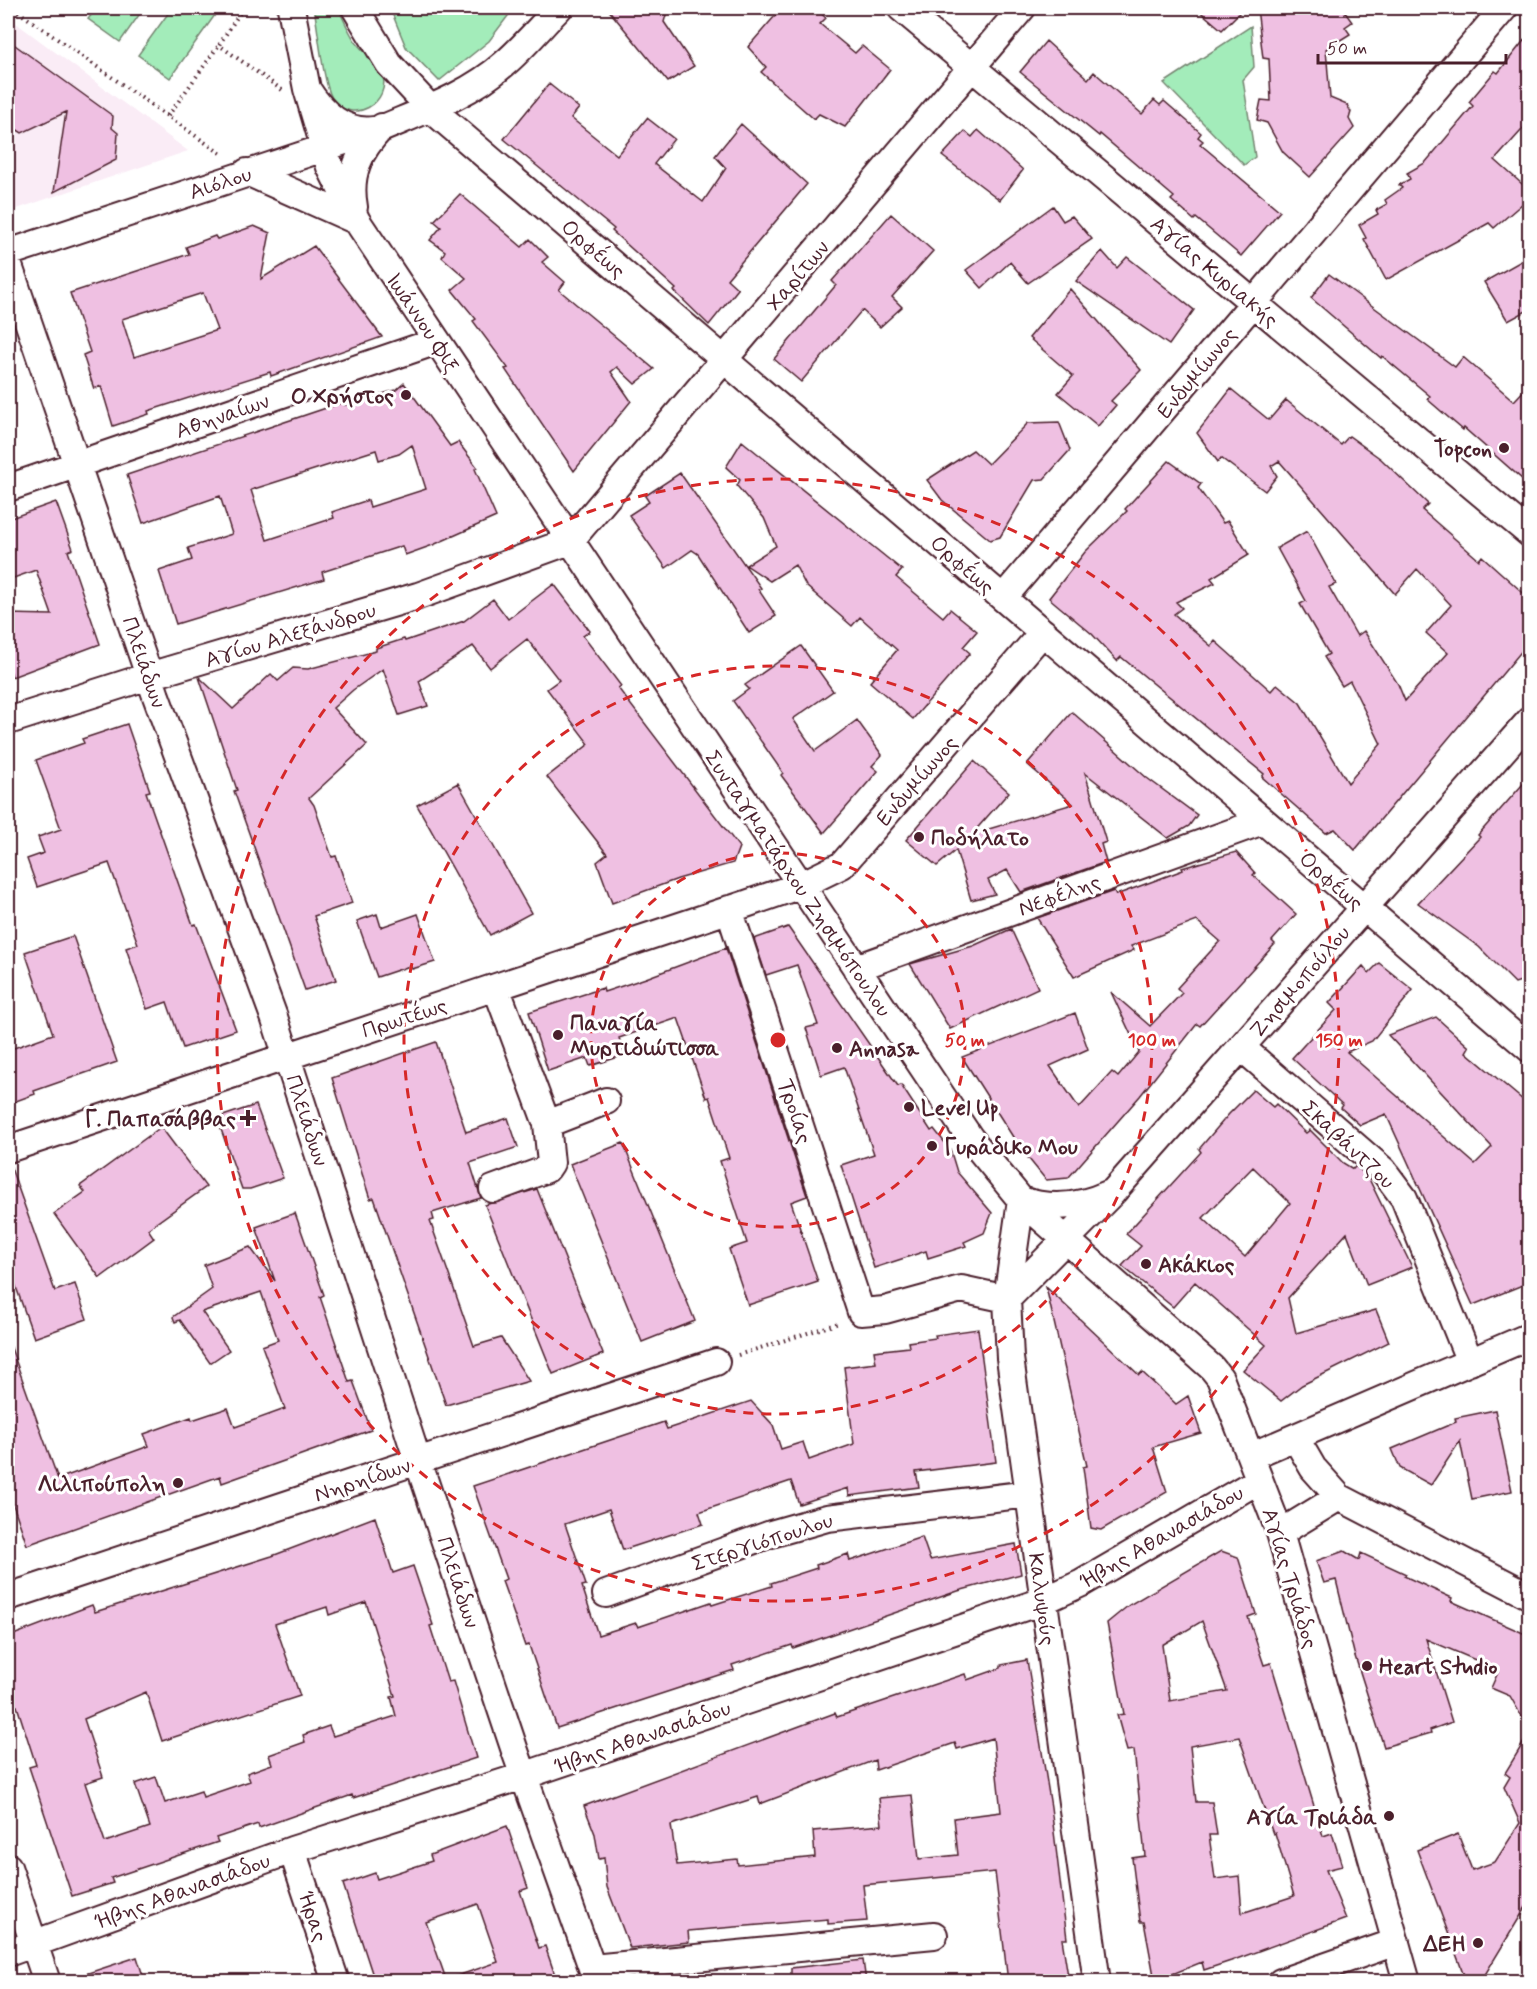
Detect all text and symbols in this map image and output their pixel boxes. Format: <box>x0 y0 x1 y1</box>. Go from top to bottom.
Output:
scale bar <box>1318 27 1506 65</box>
text: 50 m <box>1327 37 1367 61</box>
street label: Αιόλου <box>186 161 256 207</box>
street label: Αγίας Κυριακής <box>1144 211 1284 334</box>
street label: Ορφέως <box>554 213 632 285</box>
street label: Χαρίτων <box>761 235 836 317</box>
street label: Ιωάννου Φιξ <box>379 268 466 378</box>
street label: Ενδυμίωνος <box>1151 322 1244 425</box>
place label: Ο Χρήστος <box>291 383 394 411</box>
street label: Αθηναίων <box>172 388 274 446</box>
marker: Ο Χρήστος <box>399 388 413 402</box>
place label: Topcon <box>1434 436 1492 464</box>
marker: Topcon <box>1497 441 1511 455</box>
street label: Ορφέως <box>923 529 1001 601</box>
street label: Αγίου Αλεξάνδρου <box>202 597 380 675</box>
street label: Πλειάδων <box>114 613 172 712</box>
street label: Ενδυμίωνος <box>871 730 964 832</box>
street label: Συνταγματάρχου Ζησιμόπουλου <box>698 746 897 1023</box>
place label: Ποδήλατο <box>931 825 1029 853</box>
marker: Ποδήλατο <box>912 830 926 844</box>
street label: Ορφέως <box>1292 845 1370 917</box>
street label: Νεφέλης <box>1014 867 1105 924</box>
street label: Ζησιμοπούλου <box>1244 920 1357 1044</box>
street label: Πρωτέως <box>358 991 451 1046</box>
place label: Παναγία Μυρτιδιώτισσα <box>570 1010 719 1063</box>
marker: Παναγία Μυρτιδιώτισσα <box>551 1028 565 1042</box>
text: 50 m <box>945 1029 985 1053</box>
text: 100 m <box>1128 1029 1176 1053</box>
text: 150 m <box>1315 1029 1363 1053</box>
centre of rings <box>768 1030 788 1050</box>
place label: Annasa <box>849 1036 920 1064</box>
marker: Annasa <box>830 1041 844 1055</box>
street label: Πλειάδων <box>278 1071 334 1170</box>
street label: Τροίας <box>770 1076 818 1148</box>
place label: Level Up <box>921 1095 999 1123</box>
street label: Σκαβάντζου <box>1295 1095 1400 1196</box>
marker: Level Up <box>902 1100 916 1114</box>
place label: Γ. Παπασάββας <box>85 1106 236 1134</box>
marker: Γ. Παπασάββας <box>241 1111 255 1125</box>
place label: Γυράδικο Μου <box>944 1134 1078 1162</box>
marker: Γυράδικο Μου <box>925 1139 939 1153</box>
place label: Ακάκιος <box>1158 1252 1235 1280</box>
marker: Ακάκιος <box>1139 1257 1153 1271</box>
street label: Νηρηίδων <box>311 1452 415 1510</box>
place label: Λιλιπούπολη <box>38 1471 166 1499</box>
marker: Λιλιπούπολη <box>171 1476 185 1490</box>
street label: Ήβης Αθανασιάδου <box>1075 1479 1249 1596</box>
street label: Αγίας Τριάδος <box>1254 1505 1324 1652</box>
street label: Στεργιόπουλου <box>689 1507 837 1579</box>
street label: Πλειάδων <box>429 1533 485 1632</box>
street label: Καλυψούς <box>1021 1551 1061 1647</box>
place label: Heart Studio <box>1379 1654 1497 1682</box>
marker: Heart Studio <box>1360 1659 1374 1673</box>
street label: Ήβης Αθανασιάδου <box>551 1695 735 1781</box>
place label: Αγία Τριάδα <box>1246 1804 1377 1832</box>
marker: Αγία Τριάδα <box>1382 1809 1396 1823</box>
street label: Ήβης Αθανασιάδου <box>91 1847 274 1937</box>
street label: Ήρας <box>291 1888 333 1946</box>
place label: ΔΕΗ <box>1422 1931 1466 1959</box>
marker: ΔΕΗ <box>1471 1936 1485 1950</box>

